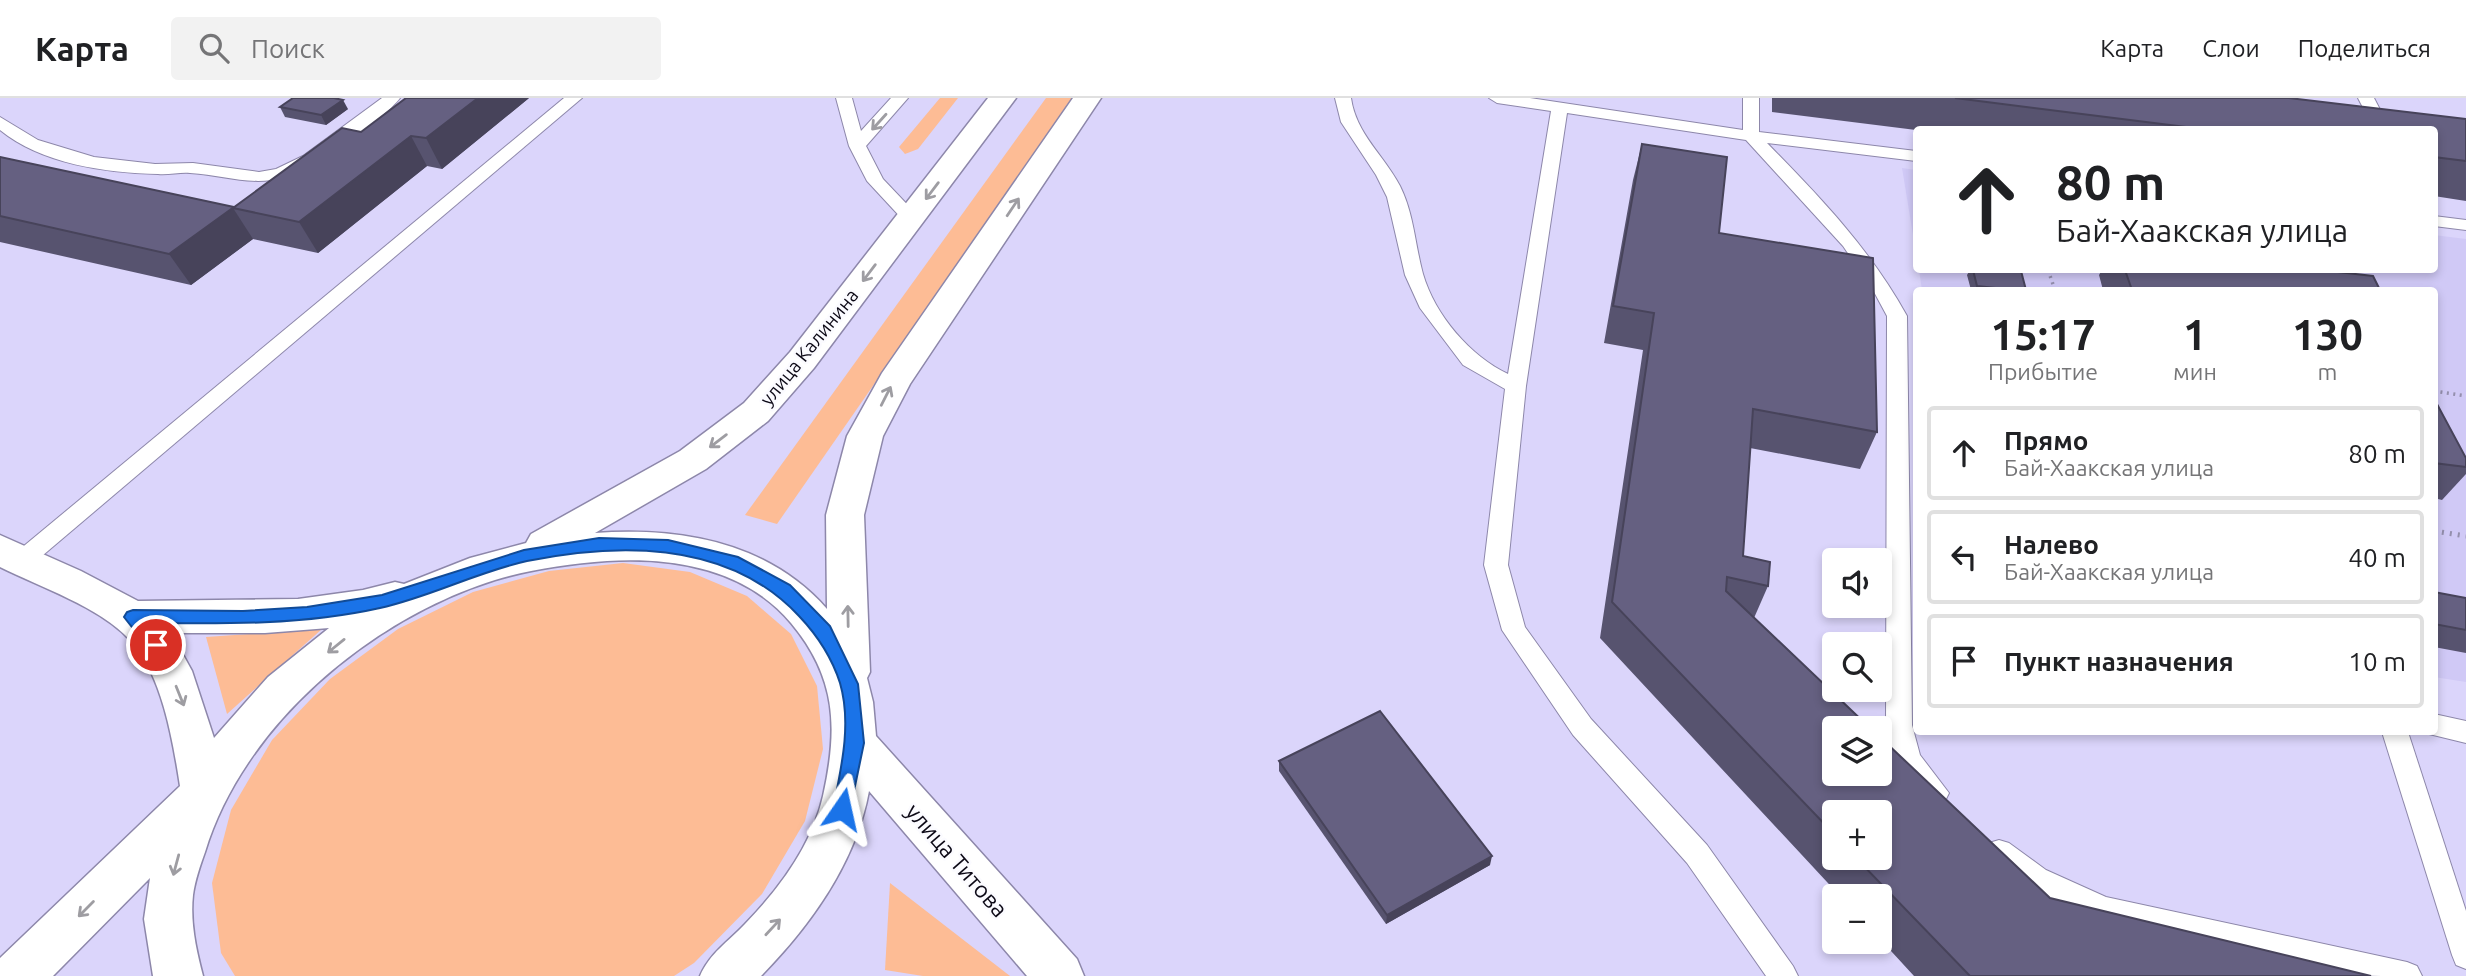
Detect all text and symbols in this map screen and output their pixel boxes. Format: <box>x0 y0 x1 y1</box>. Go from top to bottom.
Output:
search box <box>171 17 661 80</box>
icon: search <box>195 29 233 67</box>
text: Карта <box>35 30 129 67</box>
text: Поиск <box>251 34 325 63</box>
text: Карта <box>2100 35 2164 62</box>
text: Слои <box>2202 35 2260 62</box>
text: Поделиться <box>2298 35 2431 62</box>
one-way arrow <box>870 113 887 130</box>
icon: ahead <box>1941 154 2032 245</box>
text: 80 m <box>2056 154 2165 209</box>
one-way arrow <box>924 182 939 200</box>
one-way arrow <box>1006 198 1020 217</box>
text: Бай-Хаакская улица <box>2056 212 2348 248</box>
one-way arrow <box>862 263 877 281</box>
street label: улица Калинина <box>755 284 863 410</box>
text: 15:17 <box>1990 311 2096 358</box>
text: 1 <box>2183 311 2207 358</box>
text: 130 <box>2292 311 2363 358</box>
text: Прибытие <box>1988 359 2098 384</box>
text: мин <box>2173 359 2217 384</box>
text: m <box>2317 359 2337 384</box>
one-way arrow <box>879 386 893 407</box>
text: Прямо <box>2004 426 2088 455</box>
one-way arrow <box>710 434 728 449</box>
icon: ahead <box>1945 434 1983 472</box>
text: 80 m <box>2348 439 2406 468</box>
text: Бай-Хаакская улица <box>2004 455 2214 480</box>
text: Налево <box>2004 530 2099 559</box>
icon: left <box>1945 538 1983 576</box>
text: 40 m <box>2348 543 2406 572</box>
map controls <box>1822 548 1892 954</box>
button: sound <box>1822 548 1892 618</box>
text: Бай-Хаакская улица <box>2004 559 2214 584</box>
one-way arrow <box>841 605 854 628</box>
pin <box>126 615 186 675</box>
icon: arrive <box>137 626 175 664</box>
button: search <box>1822 632 1892 702</box>
one-way arrow <box>327 638 345 654</box>
icon: arrive <box>1945 642 1983 680</box>
text: Пункт назначения <box>2004 647 2234 676</box>
text: 10 m <box>2348 647 2406 676</box>
one-way arrow <box>175 684 188 706</box>
button: layers <box>1822 716 1892 786</box>
position arrow <box>805 772 879 846</box>
street label: улица Титова <box>901 798 1013 922</box>
button: + <box>1822 800 1892 870</box>
one-way arrow <box>169 853 182 876</box>
button: − <box>1822 884 1892 954</box>
one-way arrow <box>78 900 95 917</box>
one-way arrow <box>765 918 781 936</box>

